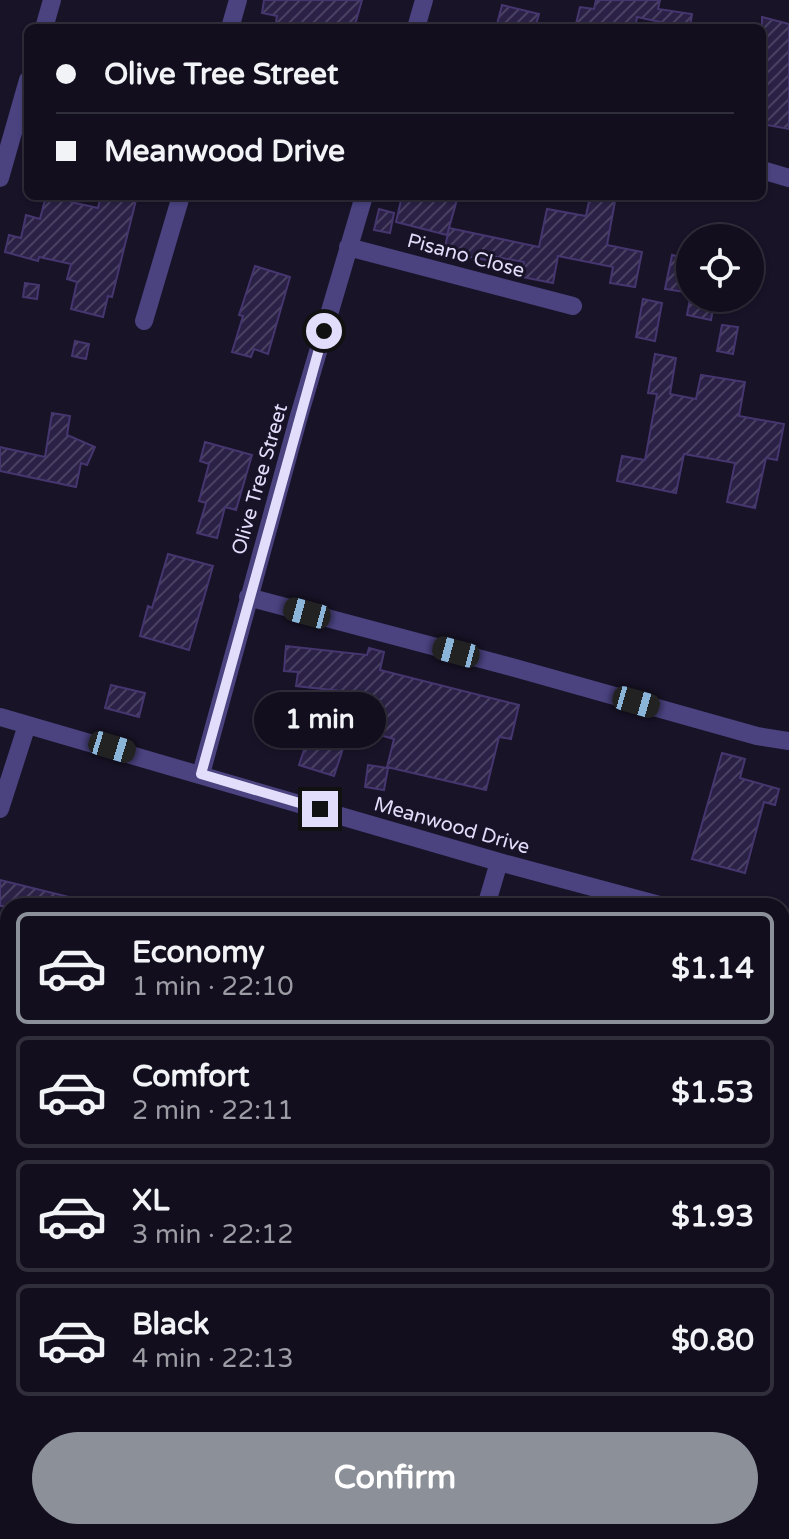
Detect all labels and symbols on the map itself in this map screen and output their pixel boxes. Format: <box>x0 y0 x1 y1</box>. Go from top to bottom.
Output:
street label: Pisano Close <box>404 229 527 283</box>
route start <box>306 313 342 349</box>
street label: Olive Tree Street <box>227 400 293 558</box>
car <box>281 595 333 631</box>
car <box>430 634 482 670</box>
car <box>610 684 662 720</box>
callout: 1 min <box>254 693 386 749</box>
car <box>86 729 138 765</box>
route end <box>302 791 338 827</box>
street label: Meanwood Drive <box>371 792 532 860</box>

